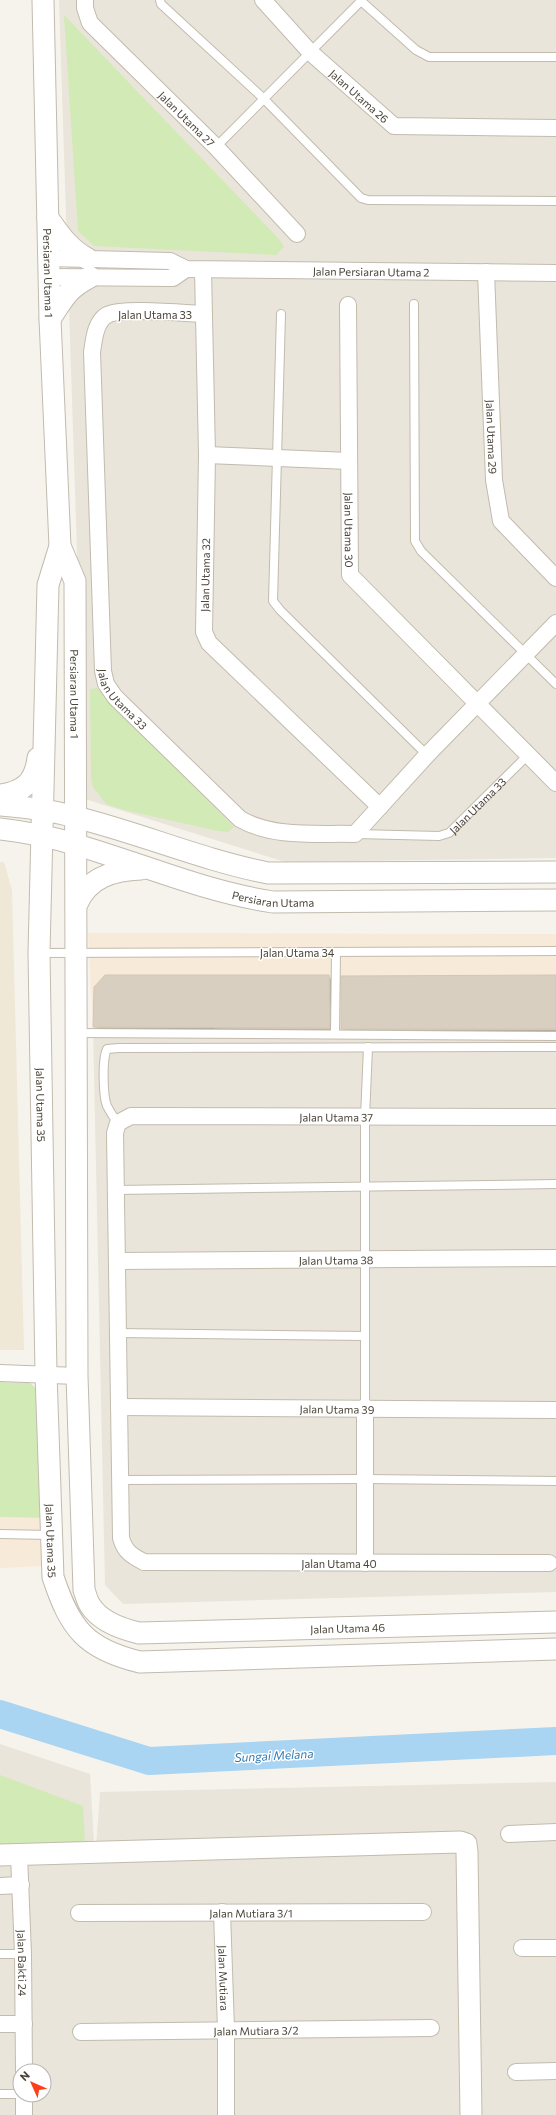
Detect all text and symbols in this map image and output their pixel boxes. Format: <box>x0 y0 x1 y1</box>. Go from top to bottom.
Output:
street label: Jalan Utama 26 <box>327 66 392 125</box>
street label: Jalan Utama 27 <box>156 88 218 149</box>
street label: Persiaran Utama 1 <box>42 228 56 318</box>
street label: Jalan Persiaran Utama 2 <box>313 264 429 278</box>
street label: Jalan Utama 33 <box>118 308 192 322</box>
street label: Jalan Utama 29 <box>483 399 500 475</box>
street label: Jalan Utama 30 <box>342 492 356 568</box>
street label: Jalan Utama 32 <box>198 538 213 612</box>
street label: Persiaran Utama 1 <box>69 649 82 739</box>
street label: Jalan Utama 33 <box>95 669 150 732</box>
street label: Jalan Utama 33 <box>446 774 508 837</box>
street label: Persiaran Utama <box>231 888 314 909</box>
street label: Jalan Utama 34 <box>260 946 335 960</box>
street label: Jalan Utama 35 <box>33 1067 49 1142</box>
street label: Jalan Utama 37 <box>299 1110 373 1124</box>
street label: Jalan Utama 38 <box>299 1253 374 1267</box>
street label: Jalan Utama 39 <box>300 1402 375 1416</box>
street label: Jalan Utama 35 <box>43 1503 60 1578</box>
street label: Jalan Utama 40 <box>301 1557 377 1571</box>
street label: Jalan Utama 46 <box>310 1620 386 1636</box>
water label: Sungai Melana <box>234 1746 314 1764</box>
street label: Jalan Mutiara 3/1 <box>209 1906 293 1920</box>
street label: Jalan Bakti 24 <box>15 1929 30 1997</box>
street label: Jalan Mutiara <box>216 1945 232 2011</box>
street label: Jalan Mutiara 3/2 <box>213 2023 299 2038</box>
north arrow <box>12 2063 52 2103</box>
text: N <box>17 2068 32 2083</box>

